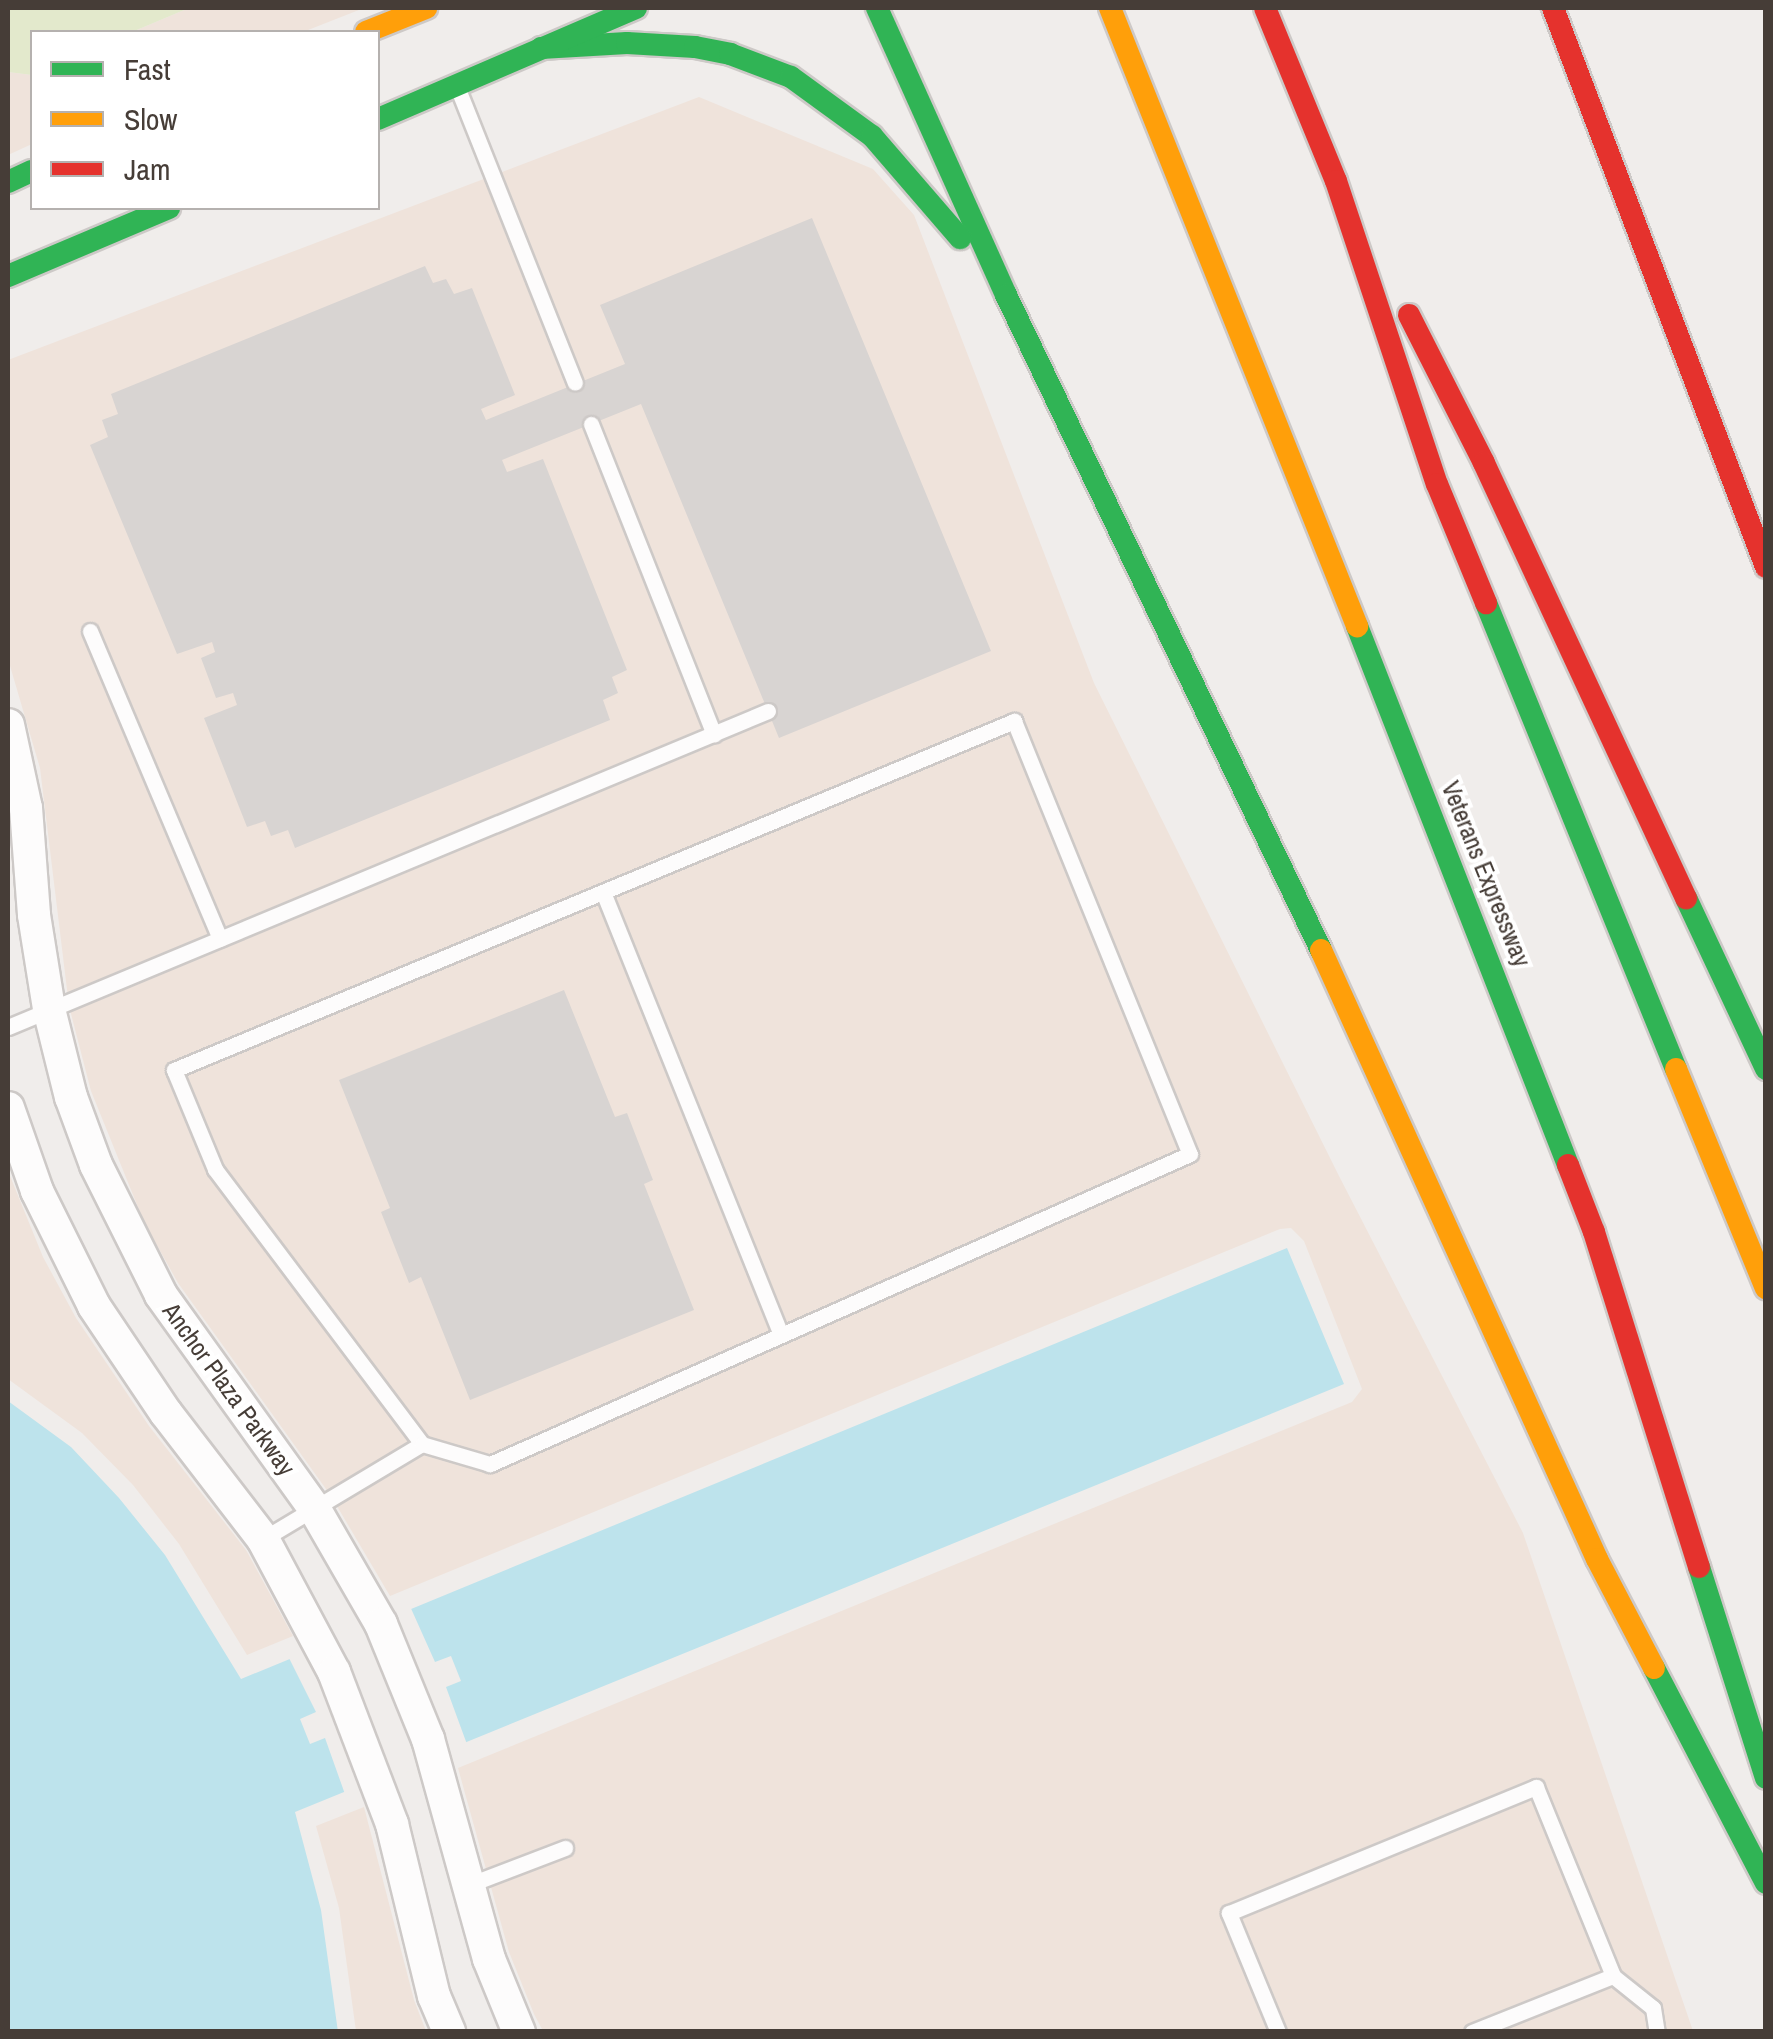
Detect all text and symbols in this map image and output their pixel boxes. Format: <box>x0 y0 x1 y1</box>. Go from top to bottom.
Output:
legend <box>30 30 380 210</box>
text: Fast <box>124 49 171 89</box>
text: Slow <box>124 99 177 139</box>
text: Jam <box>124 149 170 189</box>
street label: Veterans Expressway <box>1435 777 1537 971</box>
street label: Anchor Plaza Parkway <box>156 1297 302 1481</box>

